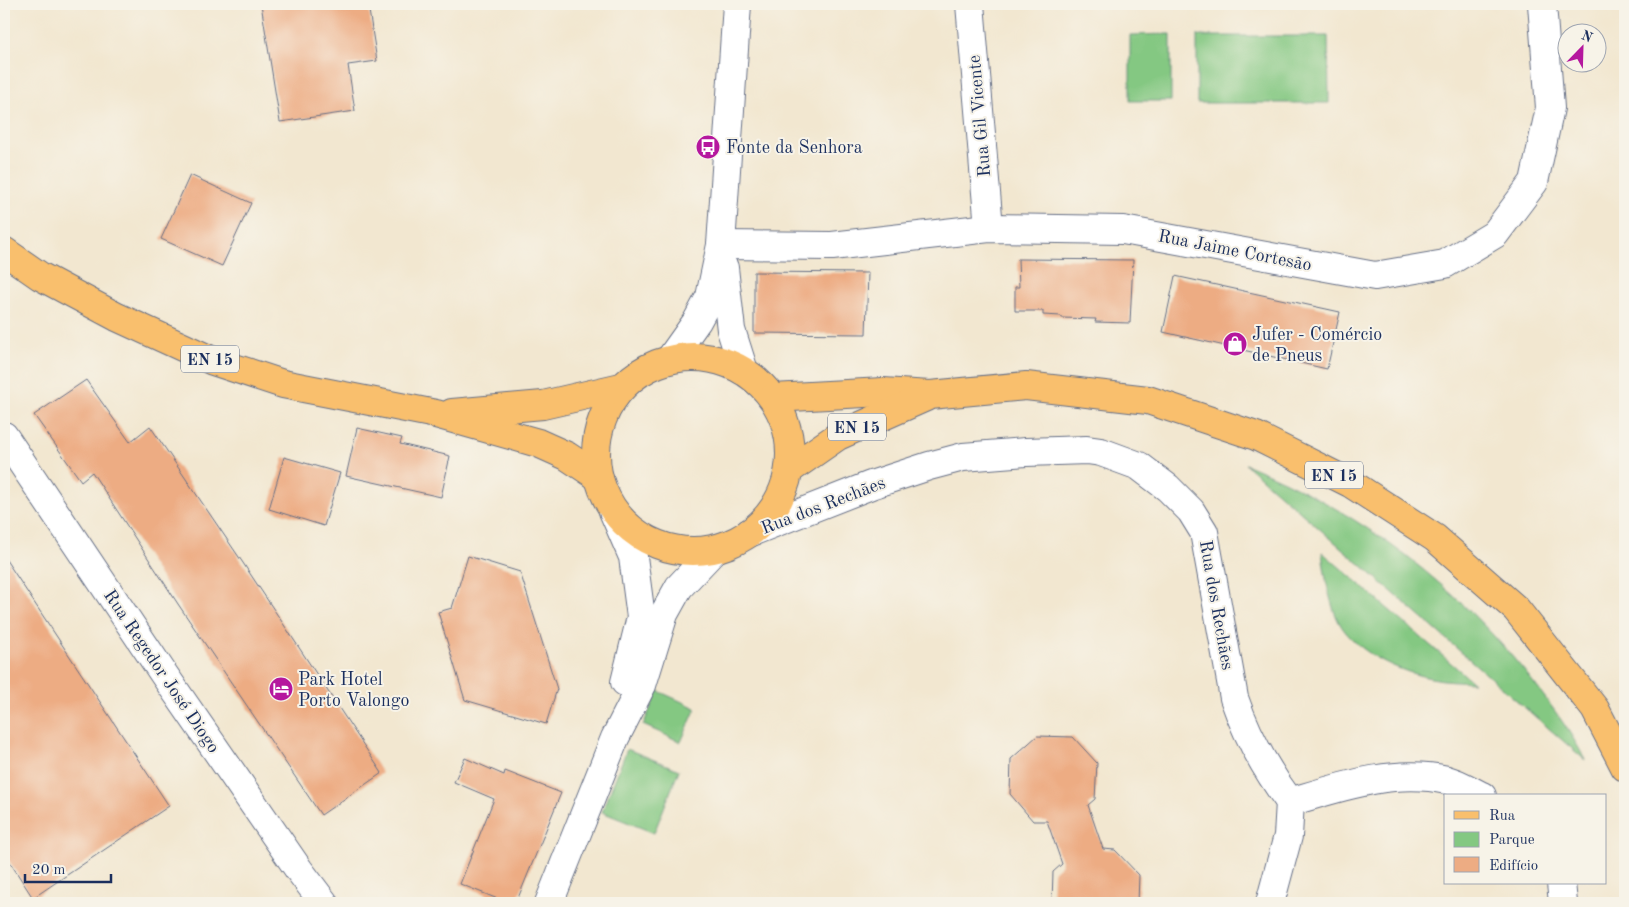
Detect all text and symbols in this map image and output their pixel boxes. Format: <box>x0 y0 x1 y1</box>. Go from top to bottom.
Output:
north arrow <box>1556 22 1606 72</box>
text: N <box>1579 28 1595 46</box>
street label: Rua Gil Vicente <box>966 54 994 178</box>
bus stop icon: Fonte da Senhora <box>695 134 721 160</box>
place label: Fonte da Senhora <box>726 139 863 157</box>
street label: Rua Jaime Cortesão <box>1156 227 1313 275</box>
place label: Jufer - Comércio de Pneus <box>1252 326 1382 365</box>
shop icon: Jufer - Comércio de Pneus <box>1222 331 1248 357</box>
road number: EN 15 <box>181 346 239 372</box>
road number: EN 15 <box>828 414 886 441</box>
road number: EN 15 <box>1305 462 1363 488</box>
street label: Rua dos Rechães <box>759 474 888 538</box>
street label: Rua dos Rechães <box>1196 539 1236 672</box>
street label: Rua Regedor José Diogo <box>100 587 223 756</box>
place label: Park Hotel Porto Valongo <box>298 671 409 710</box>
hotel icon: Park Hotel Porto Valongo <box>268 676 294 702</box>
legend <box>1444 794 1606 884</box>
text: Rua <box>1489 809 1516 824</box>
text: Parque <box>1489 833 1535 848</box>
scale bar <box>25 852 111 884</box>
text: Edifício <box>1489 859 1538 874</box>
text: 20 m <box>32 863 66 878</box>

